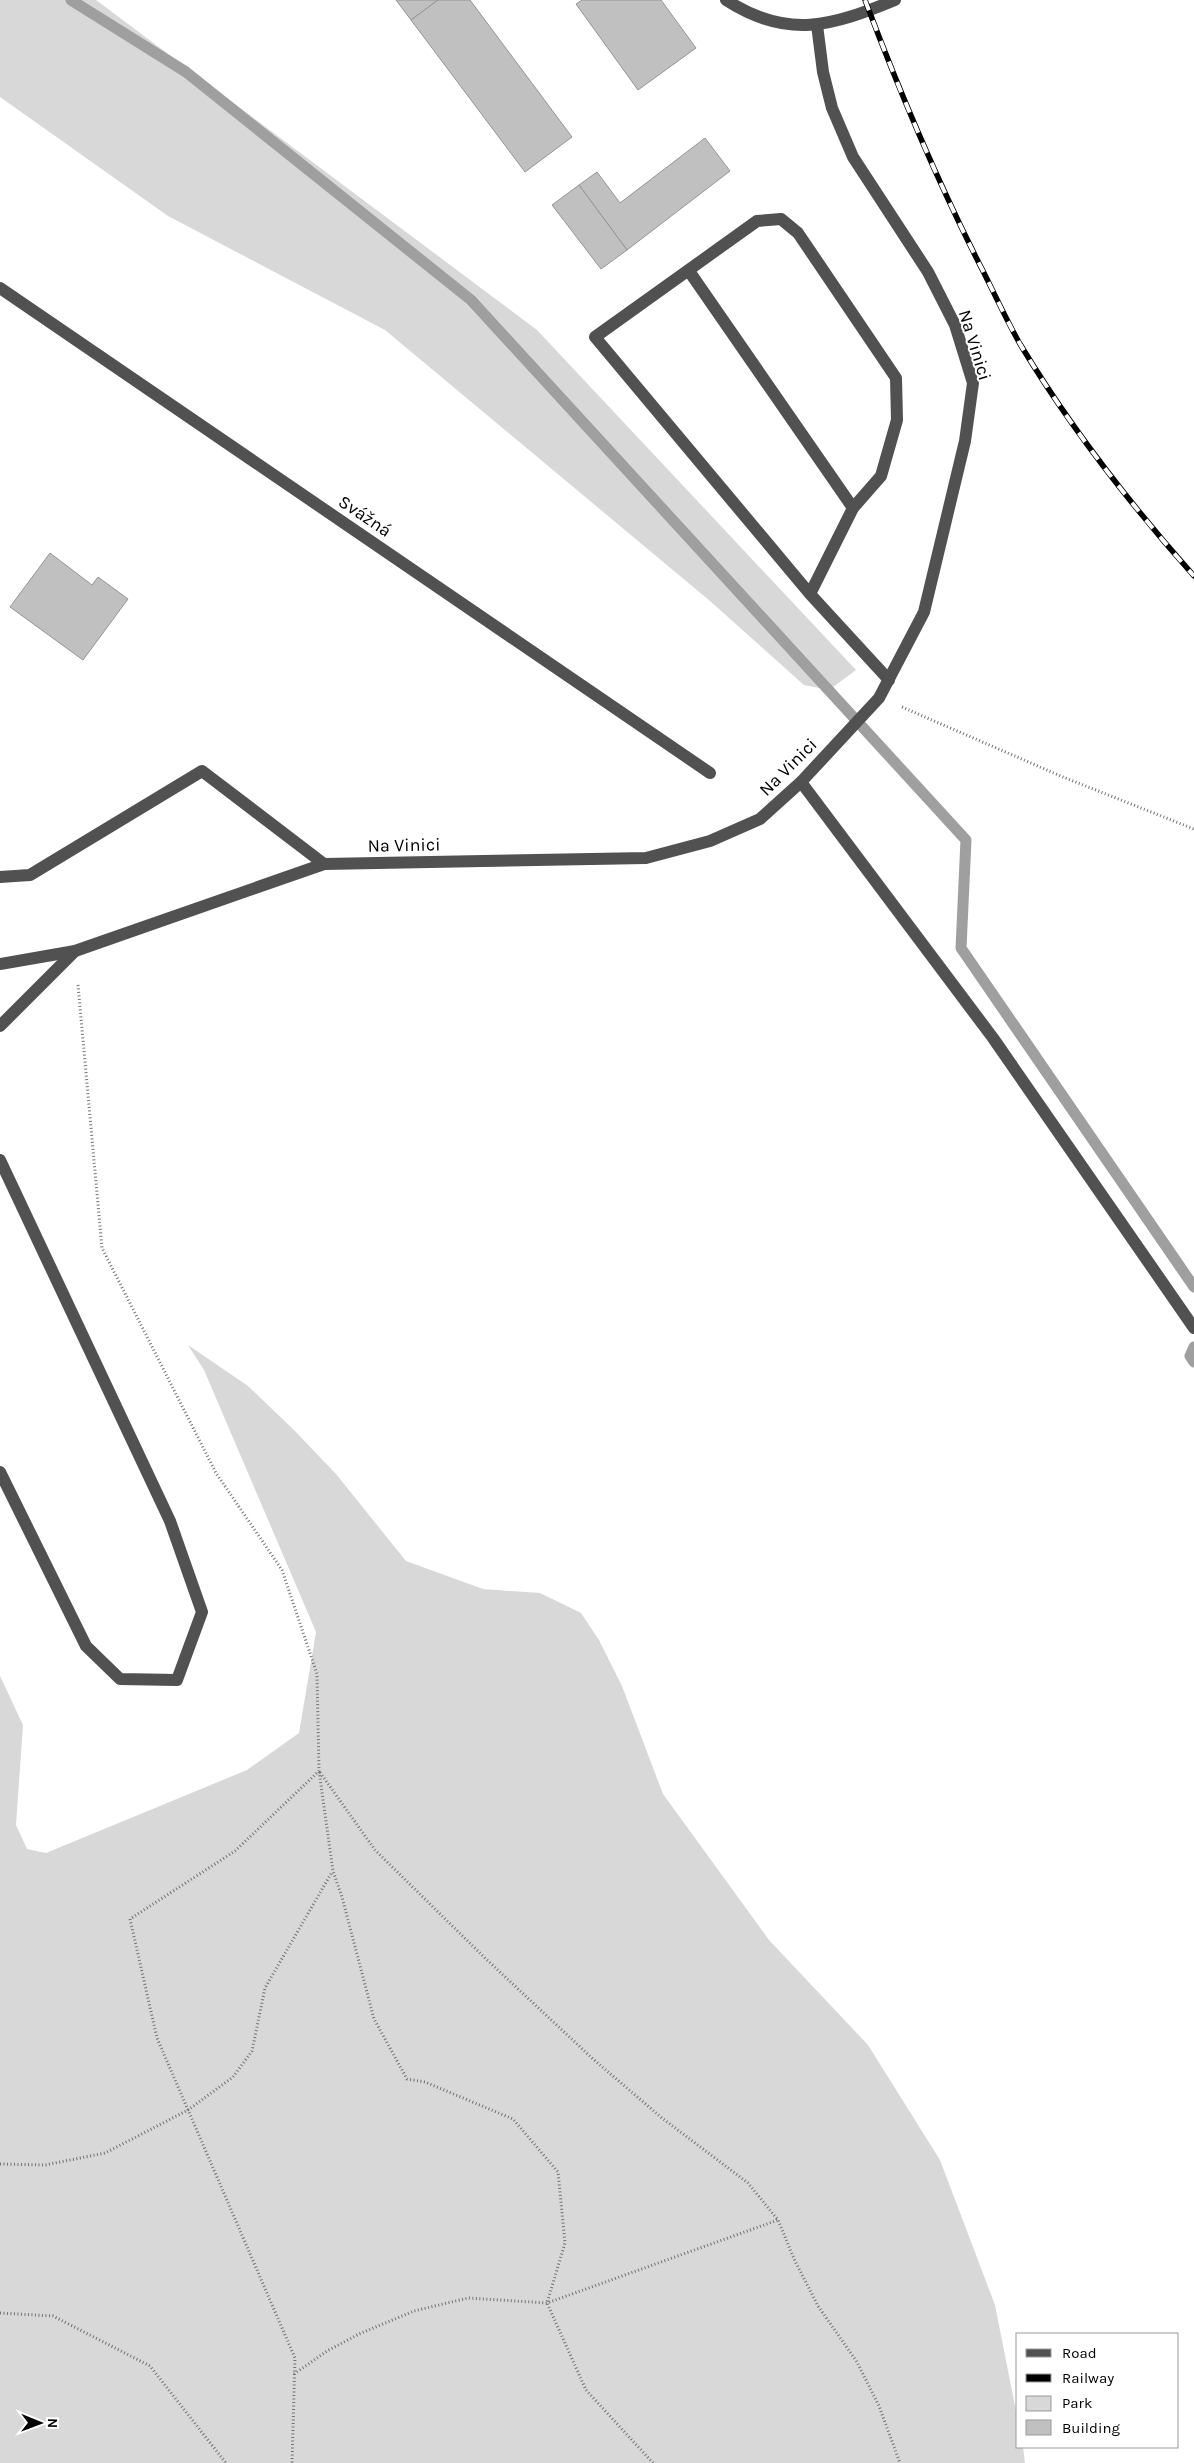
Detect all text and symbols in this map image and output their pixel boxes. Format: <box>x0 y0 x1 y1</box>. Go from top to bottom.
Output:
street label: Na Vinici <box>954 307 996 383</box>
street label: Svážná <box>334 490 396 542</box>
street label: Na Vinici <box>754 733 822 801</box>
street label: Na Vinici <box>367 833 441 857</box>
legend <box>1016 2333 1179 2448</box>
text: Road <box>1062 2344 1097 2362</box>
text: Railway <box>1062 2369 1114 2387</box>
text: Park <box>1062 2394 1092 2412</box>
north arrow <box>15 2398 65 2448</box>
text: N <box>44 2418 61 2428</box>
text: Building <box>1062 2419 1120 2437</box>

